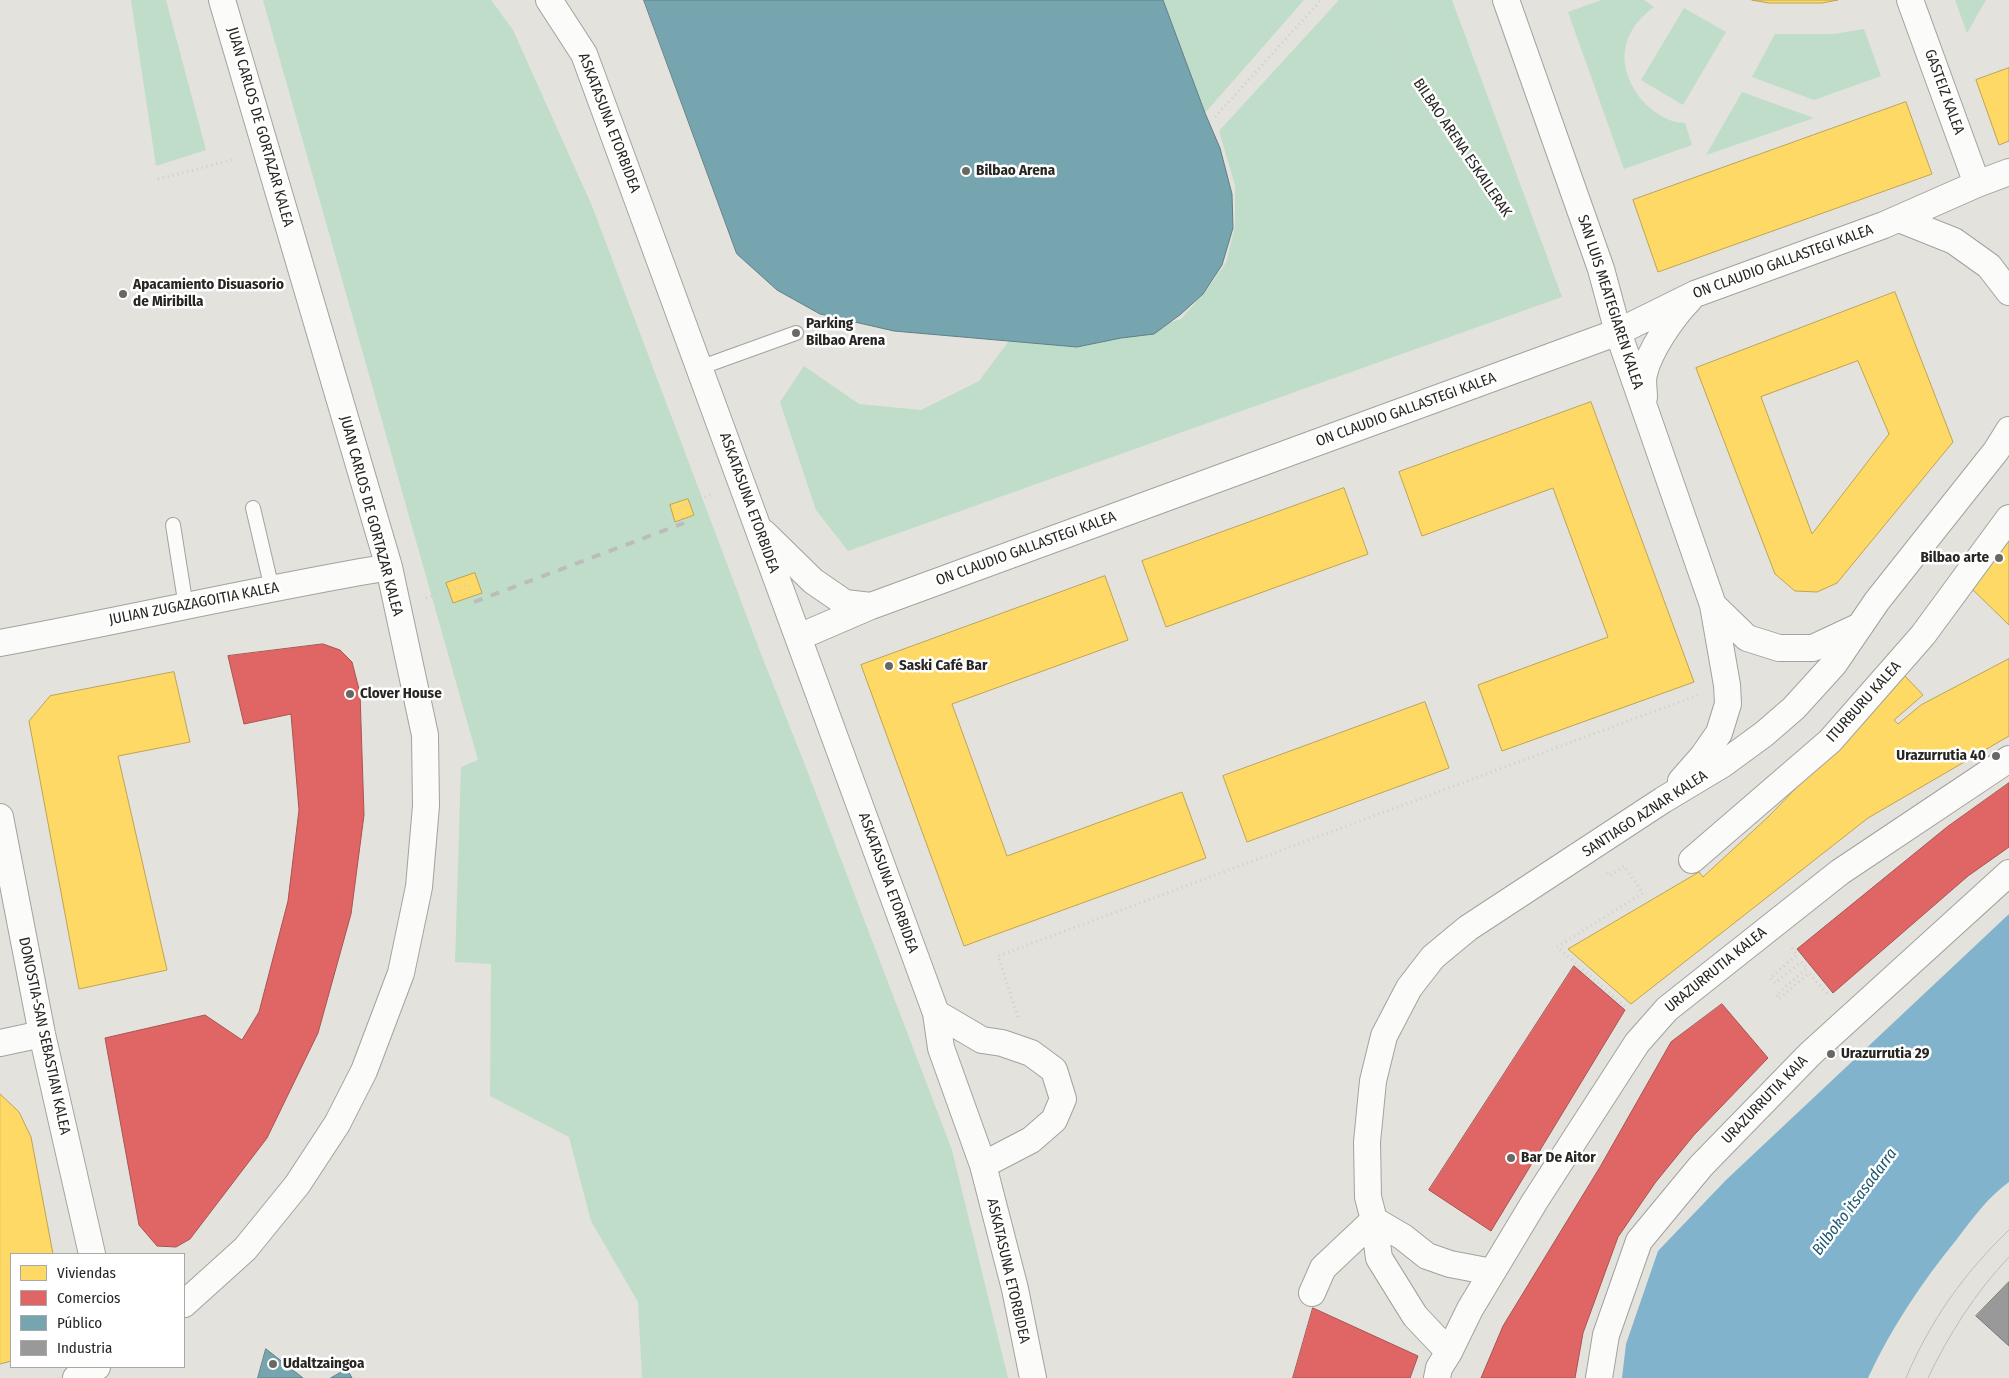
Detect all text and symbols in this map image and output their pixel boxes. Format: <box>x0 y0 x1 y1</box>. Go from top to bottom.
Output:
street label: JUAN CARLOS DE GORTAZAR KALEA <box>223 25 297 229</box>
street label: GASTEIZ KALEA <box>1920 47 1968 137</box>
street label: ASKATASUNA ETORBIDEA <box>574 51 644 195</box>
street label: BILBAO ARENA ESKAILERAK <box>1409 75 1515 221</box>
place label: Bilbao Arena <box>976 162 1055 180</box>
marker: Bilbao Arena <box>960 165 972 177</box>
street label: SAN LUIS MEATEGIAREN KALEA <box>1573 213 1647 391</box>
street label: ON CLAUDIO GALLASTEGI KALEA <box>1690 221 1876 303</box>
place label: Apacamiento Disuasorio de Miribilla <box>133 276 284 311</box>
marker: Apacamiento Disuasorio de Miribilla <box>117 288 129 300</box>
place label: Parking Bilbao Arena <box>806 315 885 350</box>
marker: Parking Bilbao Arena <box>790 327 802 339</box>
street label: ON CLAUDIO GALLASTEGI KALEA <box>1313 369 1499 451</box>
street label: JUAN CARLOS DE GORTAZAR KALEA <box>336 414 406 618</box>
street label: ASKATASUNA ETORBIDEA <box>715 430 783 576</box>
street label: ON CLAUDIO GALLASTEGI KALEA <box>933 508 1119 590</box>
place label: Bilbao arte <box>1920 549 1989 567</box>
marker: Bilbao arte <box>1993 552 2005 564</box>
street label: JULIAN ZUGAZAGOITIA KALEA <box>108 579 280 629</box>
place label: Saski Café Bar <box>899 657 987 675</box>
street label: ITURBURU KALEA <box>1823 658 1905 746</box>
marker: Saski Café Bar <box>883 660 895 672</box>
place label: Clover House <box>360 685 442 703</box>
marker: Clover House <box>344 688 356 700</box>
place label: Urazurrutia 40 <box>1896 747 1986 765</box>
marker: Urazurrutia 40 <box>1990 750 2002 762</box>
street label: SANTIAGO AZNAR KALEA <box>1579 767 1711 861</box>
street label: ASKATASUNA ETORBIDEA <box>854 810 922 956</box>
street label: URAZURRUTIA KALEA <box>1662 924 1770 1016</box>
street label: DONOSTIA-SAN SEBASTIAN KALEA <box>14 936 74 1136</box>
place label: Urazurrutia 29 <box>1841 1045 1929 1063</box>
marker: Urazurrutia 29 <box>1825 1048 1837 1060</box>
street label: URAZURRUTIA KAIA <box>1718 1052 1812 1148</box>
water label: Bilboko itsasadarra <box>1809 1145 1901 1259</box>
place label: Bar De Aitor <box>1521 1149 1596 1167</box>
marker: Bar De Aitor <box>1505 1152 1517 1164</box>
street label: ASKATASUNA ETORBIDEA <box>983 1197 1033 1345</box>
legend <box>10 1253 185 1368</box>
text: Viviendas <box>57 1264 116 1282</box>
text: Comercios <box>57 1289 120 1307</box>
text: Público <box>57 1314 102 1332</box>
text: Industria <box>57 1339 112 1357</box>
place label: Udaltzaingoa <box>283 1355 364 1373</box>
marker: Udaltzaingoa <box>267 1358 279 1370</box>

